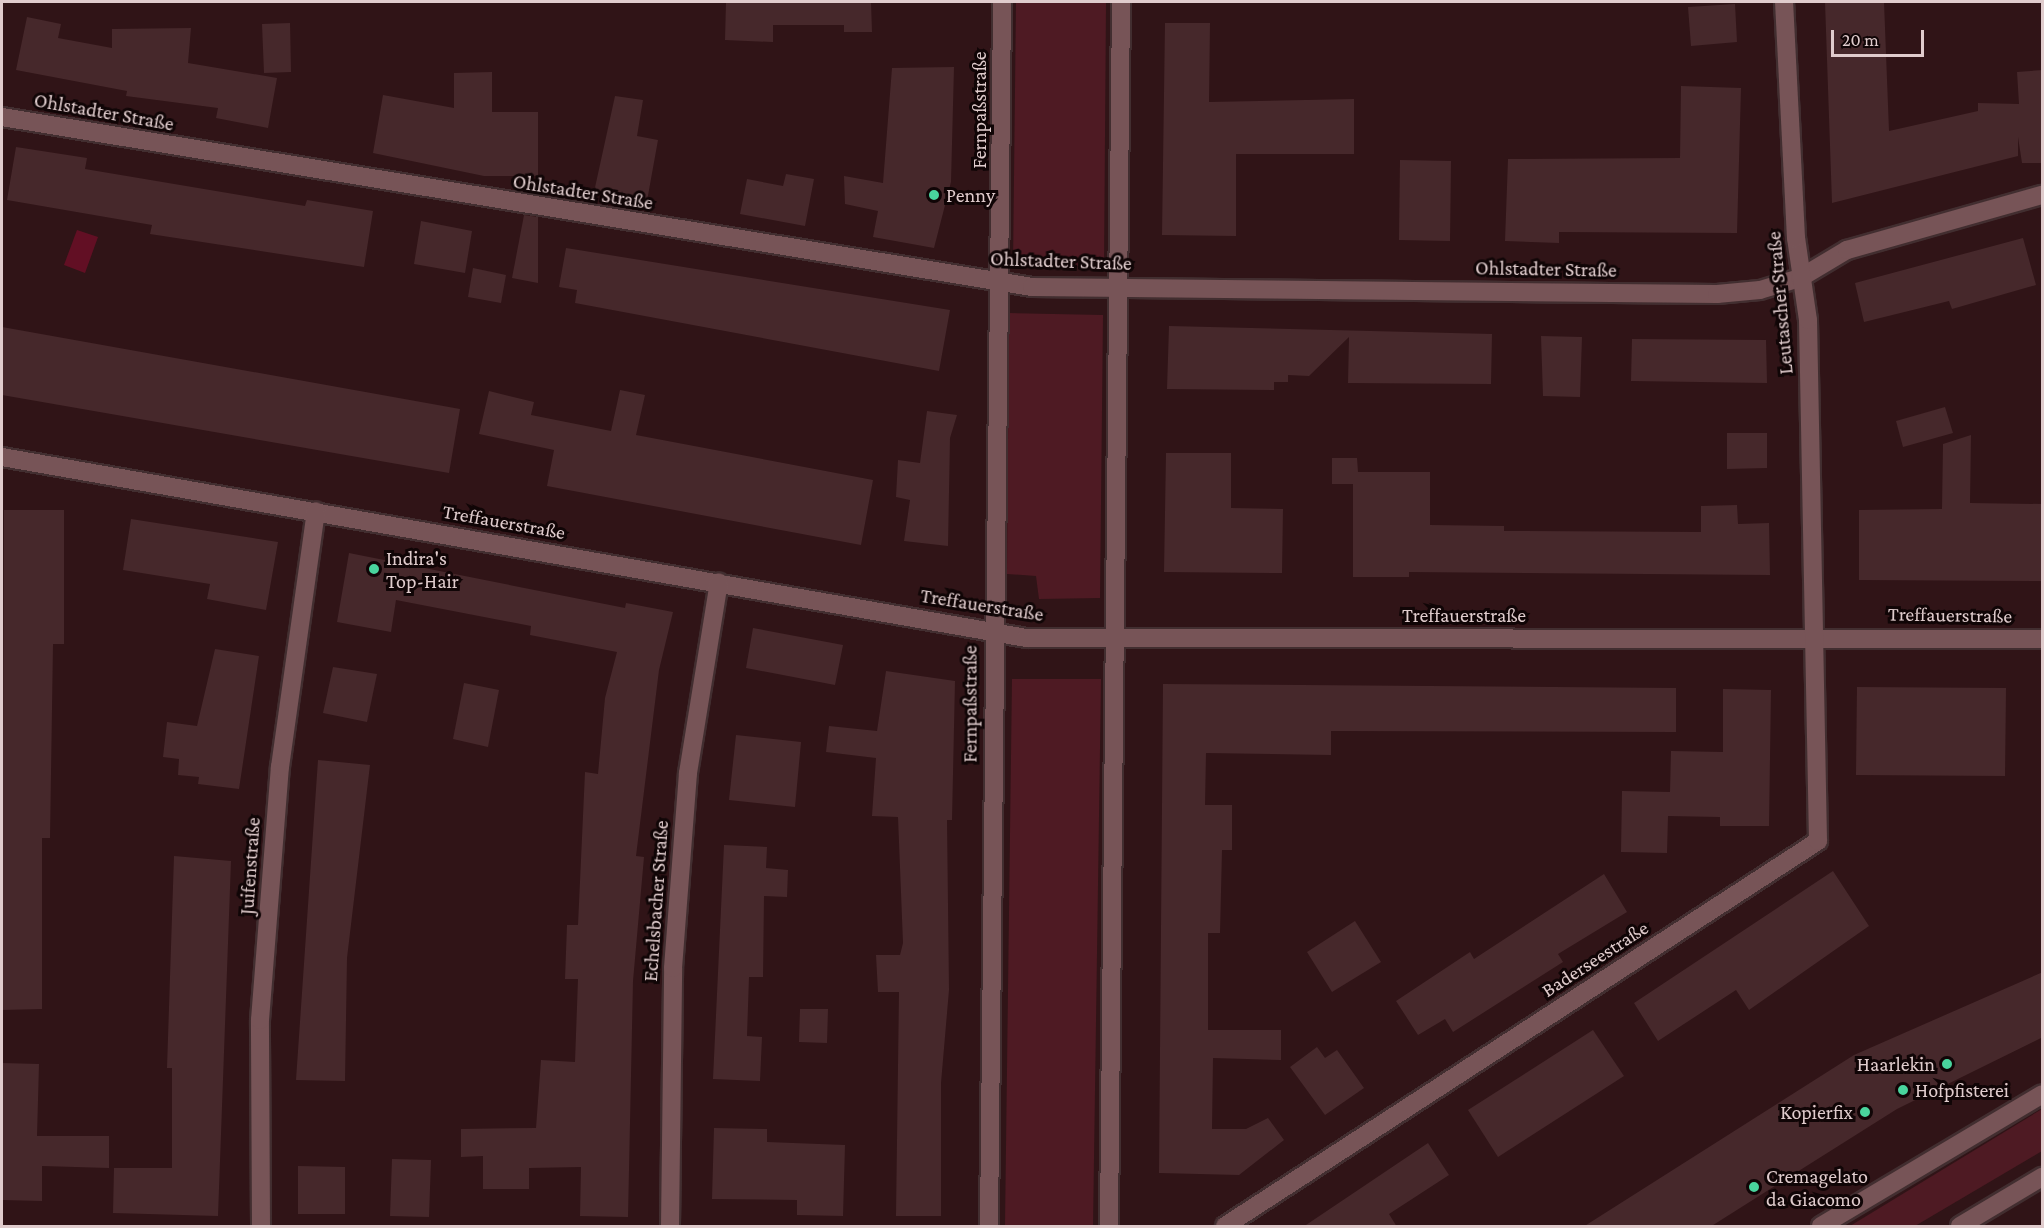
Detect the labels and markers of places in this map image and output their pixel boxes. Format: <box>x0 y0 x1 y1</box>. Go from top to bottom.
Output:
place label: Penny <box>946 183 995 207</box>
marker: Penny <box>927 188 941 202</box>
place label: Indira's Top-Hair <box>386 546 459 593</box>
marker: Indira's Top-Hair <box>367 562 381 576</box>
place label: Haarlekin <box>1857 1052 1935 1076</box>
marker: Haarlekin <box>1940 1057 1954 1071</box>
place label: Hofpfisterei <box>1915 1078 2009 1102</box>
marker: Hofpfisterei <box>1896 1083 1910 1097</box>
place label: Kopierfix <box>1780 1100 1853 1124</box>
marker: Kopierfix <box>1858 1105 1872 1119</box>
place label: Cremagelato da Giacomo <box>1766 1164 1868 1211</box>
marker: Cremagelato da Giacomo <box>1747 1180 1761 1194</box>

